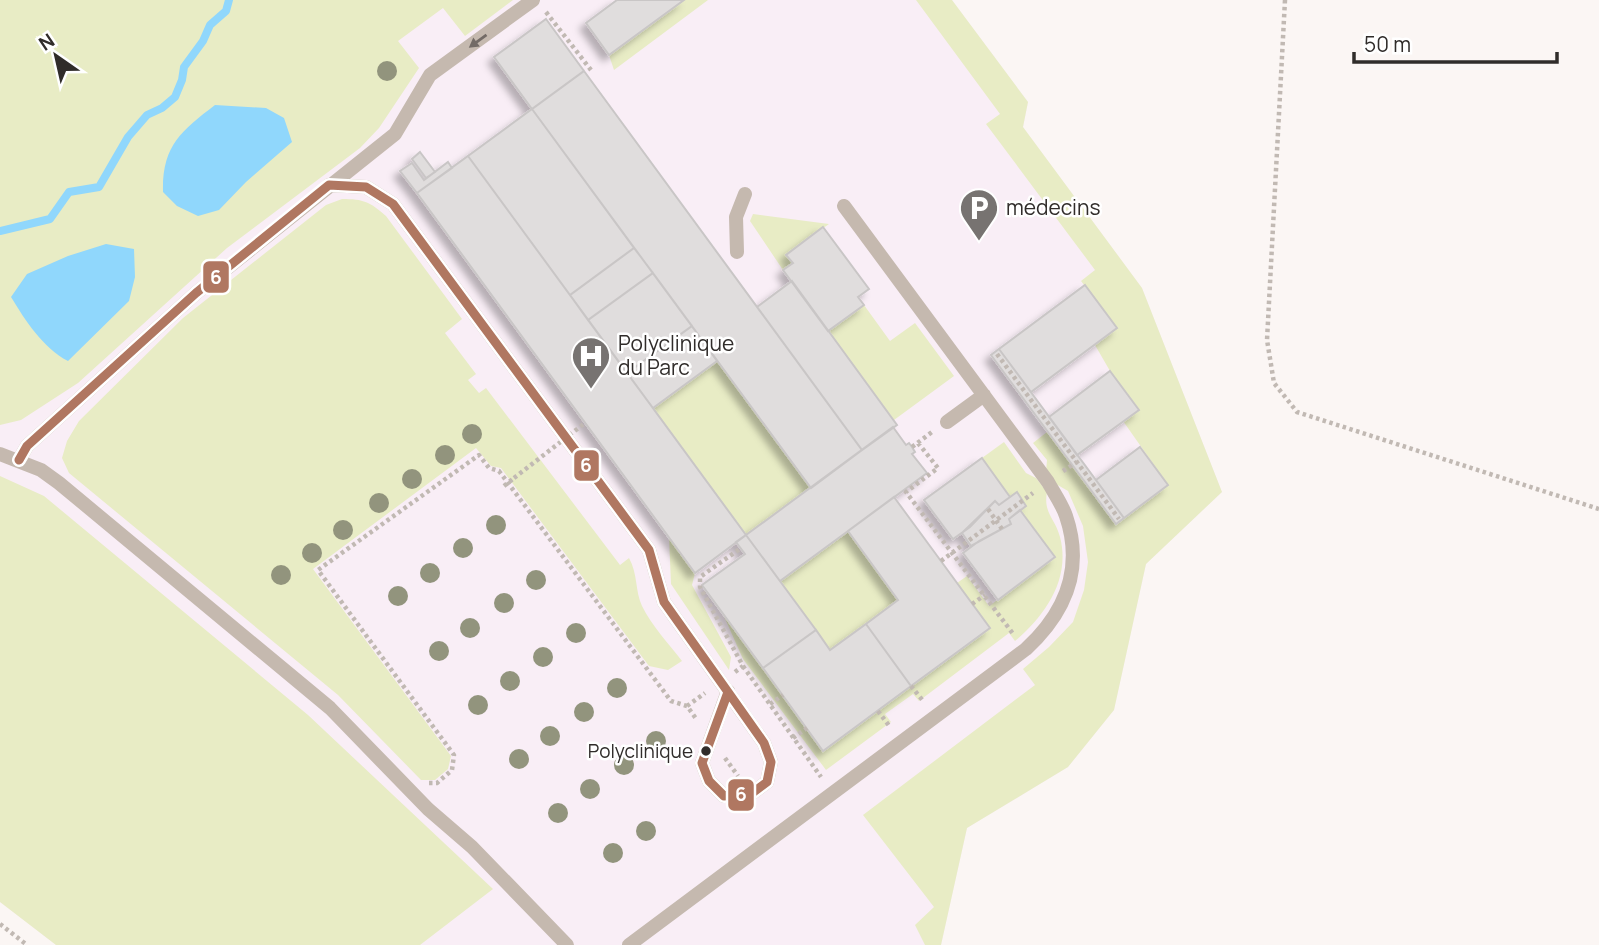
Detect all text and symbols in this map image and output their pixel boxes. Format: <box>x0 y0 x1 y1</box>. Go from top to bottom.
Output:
north arrow <box>21 21 91 91</box>
scale bar <box>1354 21 1557 65</box>
text: N <box>34 27 59 57</box>
text: 50 m <box>1364 30 1411 58</box>
one-way arrow <box>469 34 488 48</box>
parking icon: médecins <box>958 187 1000 242</box>
place label: médecins <box>1006 193 1101 221</box>
line badge: 6 <box>202 260 230 294</box>
text: 6 <box>210 264 222 290</box>
place label: Polyclinique du Parc <box>618 329 734 381</box>
hospital icon: Polyclinique du Parc <box>570 335 612 390</box>
line badge: 6 <box>573 449 600 482</box>
text: 6 <box>580 452 592 478</box>
place label: Polyclinique <box>588 738 693 764</box>
marker: Polyclinique <box>699 744 713 758</box>
line badge: 6 <box>727 778 755 812</box>
text: 6 <box>735 781 747 807</box>

